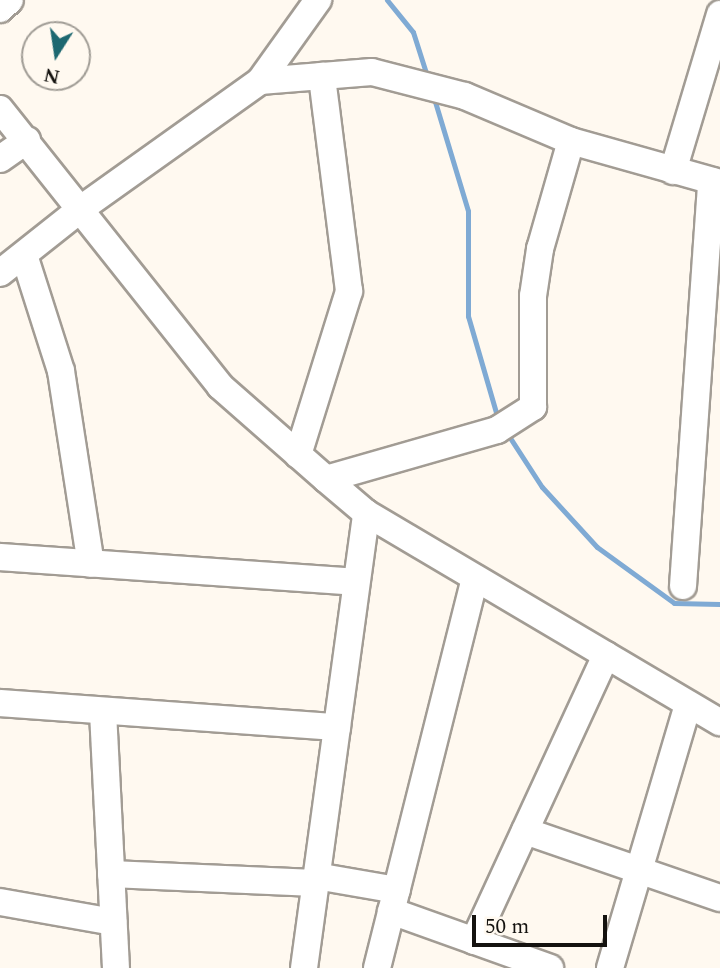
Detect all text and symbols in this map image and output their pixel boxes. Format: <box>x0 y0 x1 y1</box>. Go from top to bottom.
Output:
north arrow <box>21 21 91 91</box>
text: N <box>41 59 63 91</box>
scale bar <box>475 902 610 946</box>
text: 50 m <box>485 911 529 943</box>

